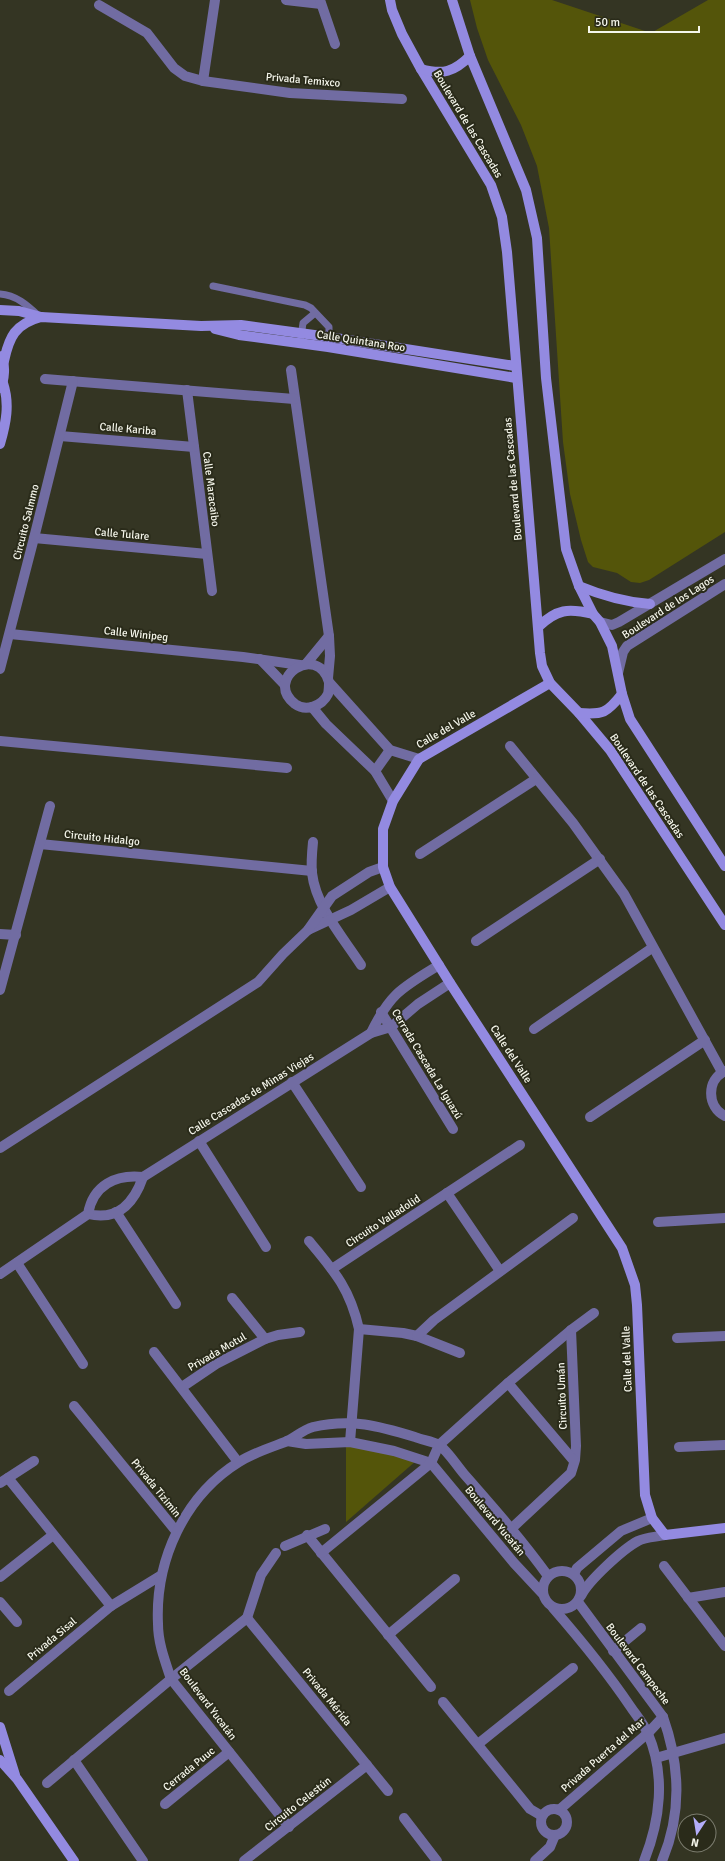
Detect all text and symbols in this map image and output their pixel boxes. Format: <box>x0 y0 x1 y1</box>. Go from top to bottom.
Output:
scale bar <box>589 8 699 34</box>
text: 50 m <box>595 15 620 30</box>
street label: Boulevard de las Cascadas <box>431 68 505 180</box>
street label: Privada Temixco <box>265 70 341 90</box>
street label: Calle Quintana Roo <box>316 328 407 354</box>
street label: Boulevard de las Cascadas <box>501 417 525 541</box>
street label: Calle Kariba <box>99 420 157 438</box>
street label: Calle Maracaibo <box>200 451 222 528</box>
street label: Circuito Salmmo <box>10 483 42 561</box>
street label: Calle Tulare <box>94 525 150 543</box>
street label: Boulevard de los Lagos <box>620 572 717 642</box>
street label: Calle Winipeg <box>103 624 169 644</box>
street label: Calle del Valle <box>414 707 478 751</box>
street label: Boulevard de las Cascadas <box>607 731 687 841</box>
street label: Circuito Hidalgo <box>64 828 141 848</box>
street label: Cerrada Cascada La Iguazú <box>389 1007 465 1121</box>
street label: Calle del Valle <box>487 1023 535 1085</box>
street label: Calle Cascadas de Minas Viejas <box>186 1050 316 1138</box>
street label: Circuito Valladolid <box>343 1192 423 1250</box>
street label: Calle del Valle <box>619 1326 635 1392</box>
street label: Privada Motul <box>186 1330 248 1374</box>
street label: Circuito Umán <box>554 1362 570 1430</box>
street label: Privada Tizimin <box>128 1456 184 1520</box>
street label: Boulevard Yucatán <box>462 1484 528 1558</box>
street label: Privada Sisal <box>25 1615 79 1663</box>
street label: Boulevard Campeche <box>603 1621 673 1707</box>
street label: Boulevard Yucatán <box>177 1665 239 1743</box>
street label: Privada Mérida <box>300 1665 355 1729</box>
street label: Privada Puerta del Mar <box>558 1715 648 1795</box>
street label: Cerrada Puuc <box>161 1744 217 1794</box>
street label: Circuito Celestún <box>262 1774 334 1834</box>
north arrow <box>677 1813 717 1853</box>
text: N <box>690 1835 700 1849</box>

